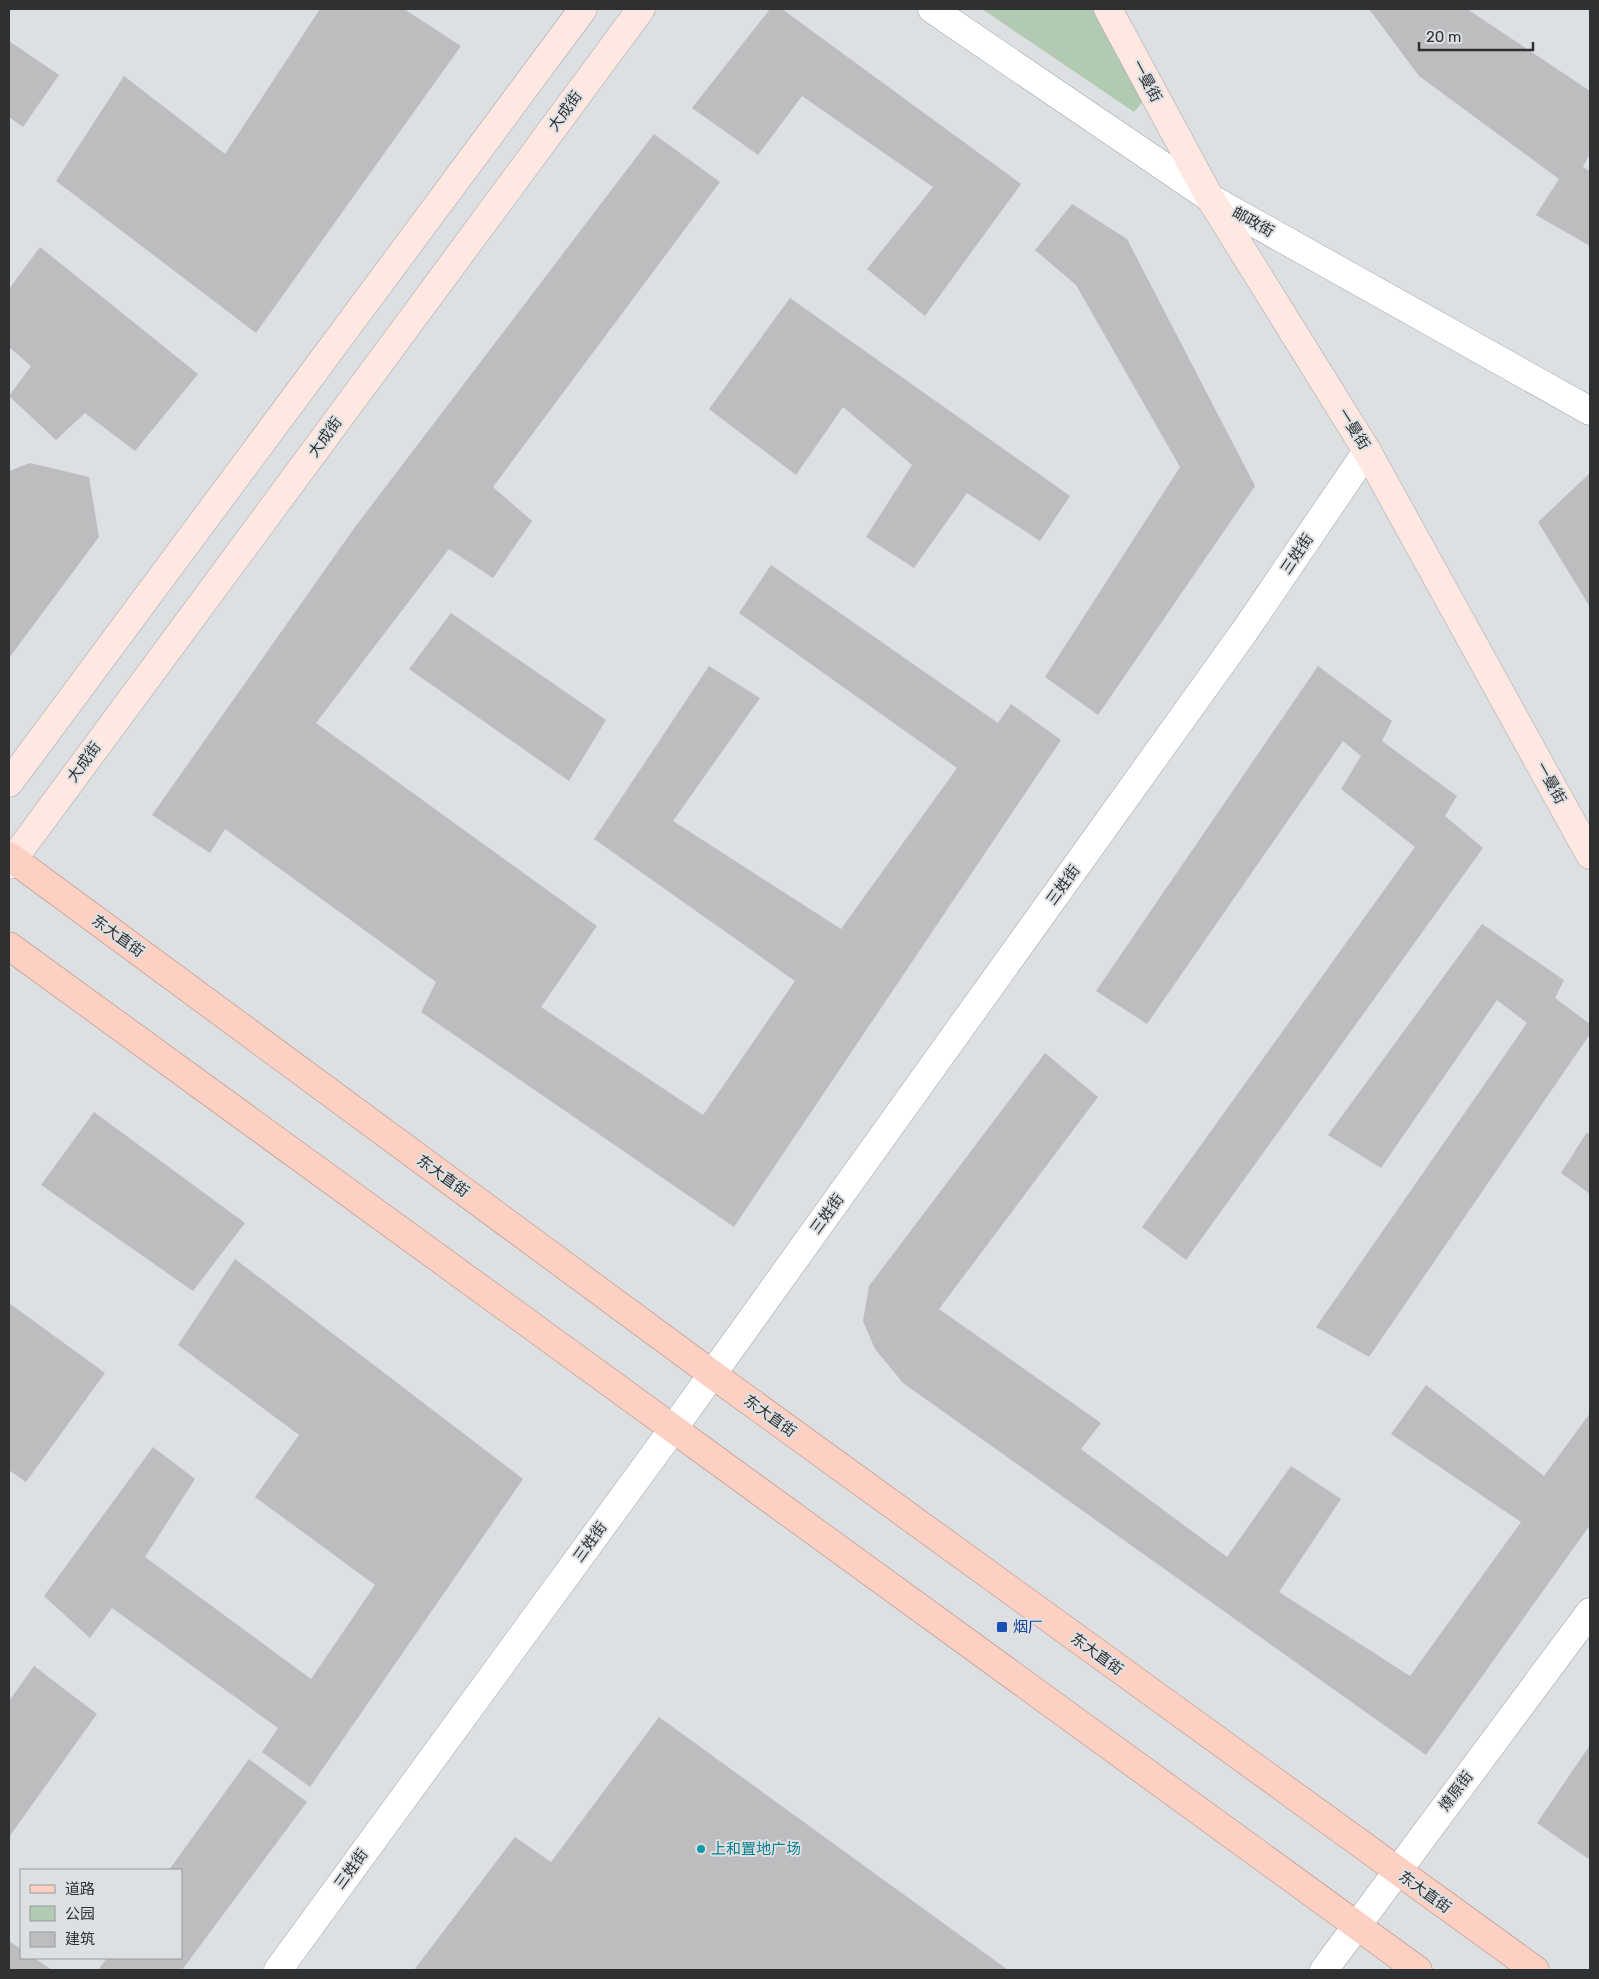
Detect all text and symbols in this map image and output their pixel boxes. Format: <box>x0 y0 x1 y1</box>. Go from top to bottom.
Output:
scale bar <box>1419 20 1533 52</box>
text: 20 m <box>1426 28 1461 46</box>
street label: 一曼街 <box>1128 57 1166 105</box>
street label: 大成街 <box>544 88 586 134</box>
street label: 邮政街 <box>1229 203 1277 241</box>
street label: 一曼街 <box>1334 405 1374 453</box>
street label: 大成街 <box>304 414 346 460</box>
street label: 三姓街 <box>1277 530 1317 578</box>
street label: 大成街 <box>63 739 105 785</box>
street label: 一曼街 <box>1532 759 1570 807</box>
street label: 三姓街 <box>1042 862 1084 908</box>
street label: 东大直街 <box>88 911 148 961</box>
street label: 东大直街 <box>413 1151 473 1201</box>
street label: 三姓街 <box>806 1191 848 1237</box>
street label: 东大直街 <box>740 1391 800 1441</box>
street label: 三姓街 <box>569 1519 611 1565</box>
place label: 烟厂 <box>1013 1618 1043 1636</box>
marker: 烟厂 <box>995 1620 1009 1634</box>
street label: 东大直街 <box>1067 1629 1127 1679</box>
street label: 燎原街 <box>1435 1768 1477 1814</box>
place label: 上和置地广场 <box>711 1840 801 1858</box>
marker: 上和置地广场 <box>695 1843 707 1855</box>
street label: 三姓街 <box>330 1846 372 1892</box>
street label: 东大直街 <box>1395 1867 1455 1917</box>
legend <box>20 1869 182 1959</box>
text: 道路 <box>65 1880 95 1898</box>
text: 公园 <box>65 1905 95 1923</box>
text: 建筑 <box>65 1930 95 1948</box>

